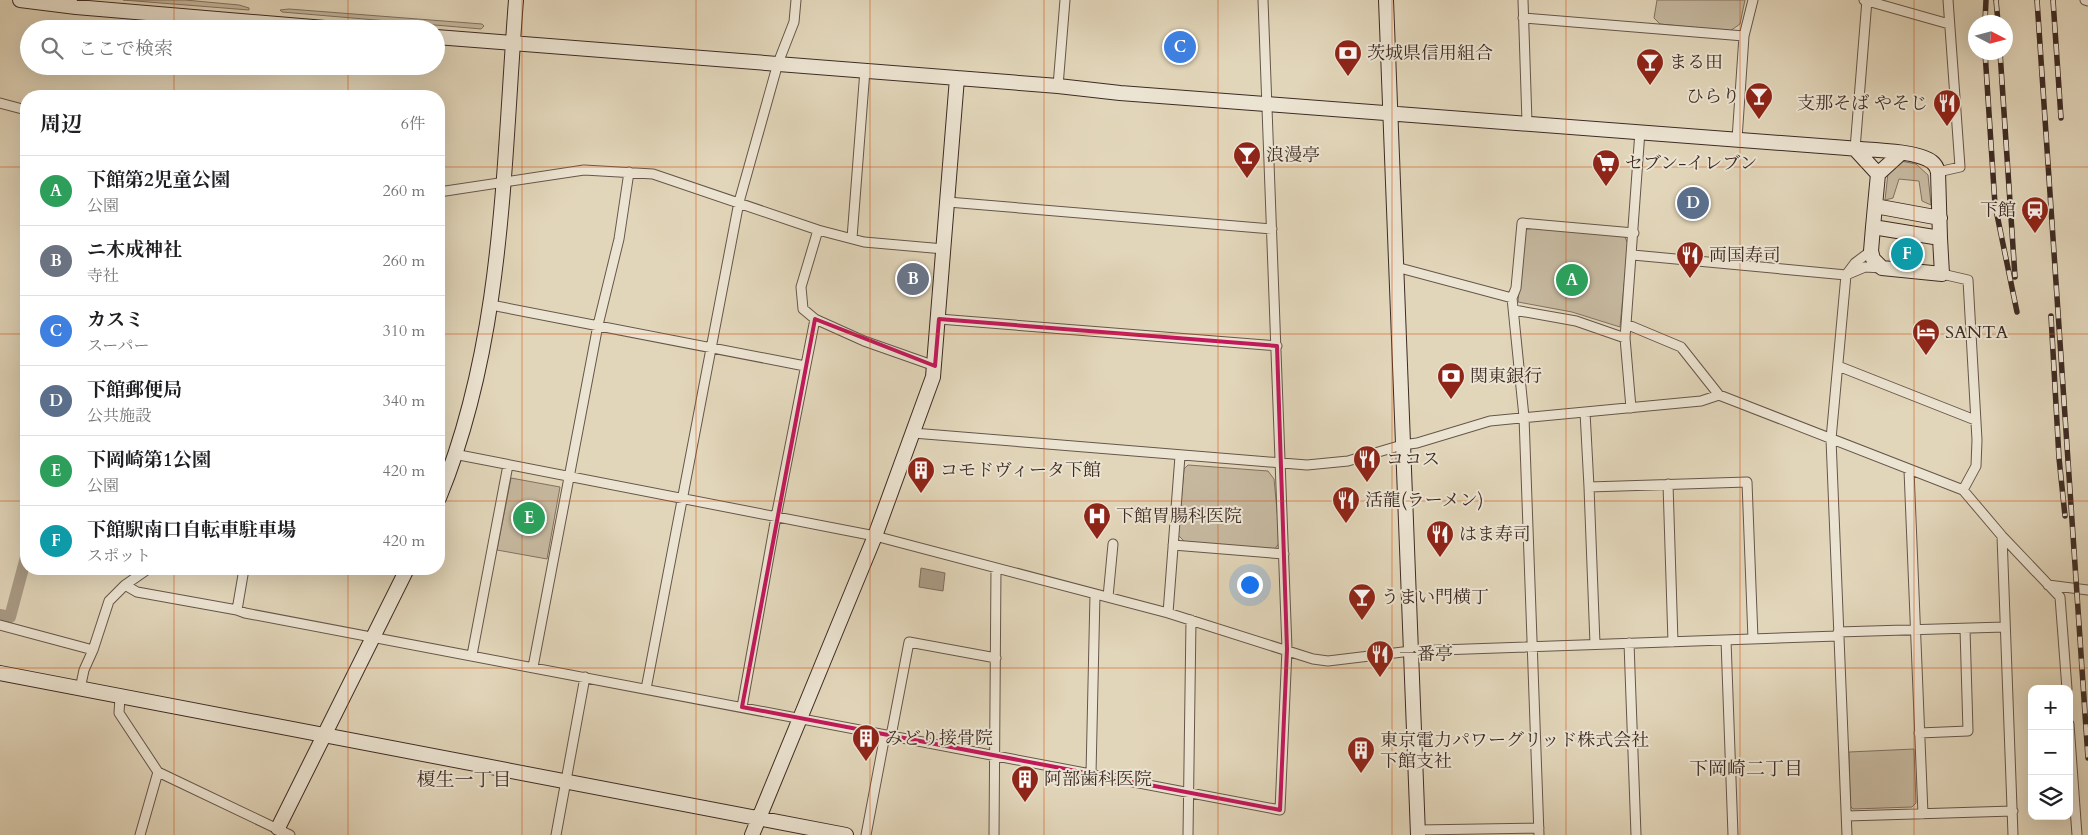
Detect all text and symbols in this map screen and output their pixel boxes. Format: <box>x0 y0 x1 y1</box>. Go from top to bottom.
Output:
north arrow <box>1968 15 2013 60</box>
search box <box>20 20 445 75</box>
pin: C <box>1164 28 1196 66</box>
icon: search <box>38 34 66 62</box>
text: ここで検索 <box>78 36 173 62</box>
bank icon: 茨城県信用組合 <box>1333 38 1363 77</box>
place label: 茨城県信用組合 <box>1367 41 1493 66</box>
bar icon: まる田 <box>1635 47 1665 86</box>
place label: まる田 <box>1669 50 1723 75</box>
bar icon: ひらり <box>1744 81 1774 120</box>
place label: ひらり <box>1686 84 1740 109</box>
restaurant icon: 支那そば やそじ <box>1932 88 1962 127</box>
place label: 支那そば やそじ <box>1797 91 1928 116</box>
text: 周辺 <box>40 110 82 139</box>
text: 6件 <box>401 113 425 135</box>
bar icon: 浪漫亭 <box>1232 140 1262 179</box>
place label: 浪漫亭 <box>1266 143 1320 168</box>
supermarket icon: セブン-イレブン <box>1591 148 1621 187</box>
place label: セブン-イレブン <box>1625 151 1758 176</box>
text: 下館第2児童公園 <box>87 167 230 193</box>
text: A <box>50 180 62 202</box>
text: 260 m <box>383 180 425 202</box>
pin: D <box>1677 184 1709 222</box>
text: 公園 <box>87 195 119 217</box>
station icon: 下館 <box>2020 195 2050 234</box>
place label: 下館 <box>1980 198 2016 223</box>
pin: F <box>1891 235 1923 273</box>
text: ニ木成神社 <box>87 237 182 263</box>
restaurant icon: 両国寿司 <box>1675 240 1705 279</box>
place label: 両国寿司 <box>1709 243 1781 268</box>
text: B <box>50 250 62 272</box>
text: 260 m <box>383 250 425 272</box>
pin: B <box>897 260 929 298</box>
pin: A <box>1556 261 1588 299</box>
text: 寺社 <box>87 265 119 287</box>
text: カスミ <box>87 307 144 333</box>
hotel icon: SANTA <box>1911 317 1941 356</box>
text: C <box>50 320 62 342</box>
text: 310 m <box>383 320 425 342</box>
place label: SANTA <box>1945 320 2008 345</box>
text: スーパー <box>87 335 149 357</box>
bank icon: 関東銀行 <box>1436 361 1466 400</box>
place label: 関東銀行 <box>1470 364 1542 389</box>
text: 下館郵便局 <box>87 377 182 403</box>
text: D <box>49 390 63 412</box>
text: 340 m <box>383 390 425 412</box>
text: 公共施設 <box>87 405 151 427</box>
restaurant icon: ココス <box>1352 444 1382 483</box>
text: 下岡崎第1公園 <box>87 447 211 473</box>
place label: ココス <box>1386 447 1440 472</box>
building icon: コモドヴィータ下館 <box>906 455 936 494</box>
place label: コモドヴィータ下館 <box>940 458 1101 483</box>
text: E <box>51 460 61 482</box>
text: 420 m <box>383 460 425 482</box>
text: 公園 <box>87 475 119 497</box>
restaurant icon: 活龍(ラーメン) <box>1331 485 1361 524</box>
place label: 活龍(ラーメン) <box>1365 488 1484 513</box>
pin: E <box>513 499 545 537</box>
hospital icon: 下館胃腸科医院 <box>1082 501 1112 540</box>
place label: 下館胃腸科医院 <box>1116 504 1242 529</box>
text: 下館駅南口自転車駐車場 <box>87 517 296 543</box>
restaurant icon: はま寿司 <box>1425 519 1455 558</box>
place label: はま寿司 <box>1459 522 1531 547</box>
text: F <box>51 530 61 552</box>
text: 420 m <box>383 530 425 552</box>
text: スポット <box>87 545 151 567</box>
your location <box>1237 572 1263 598</box>
bar icon: うまい門横丁 <box>1347 582 1377 621</box>
place label: うまい門横丁 <box>1381 585 1489 610</box>
restaurant icon: 一番亭 <box>1365 639 1395 678</box>
place label: 一番亭 <box>1399 642 1453 667</box>
map controls <box>2028 685 2073 820</box>
button: + <box>2028 685 2073 730</box>
building icon: みどり接骨院 <box>851 723 881 762</box>
place label: みどり接骨院 <box>885 726 993 751</box>
place label: 東京電力パワーグリッド株式会社 下館支社 <box>1380 728 1649 774</box>
button: − <box>2028 730 2073 775</box>
building icon: 東京電力パワーグリッド株式会社 下館支社 <box>1346 735 1376 774</box>
district label: 下岡崎二丁目 <box>1689 756 1803 782</box>
building icon: 阿部歯科医院 <box>1010 764 1040 803</box>
district label: 榎生一丁目 <box>416 767 512 793</box>
place label: 阿部歯科医院 <box>1044 767 1152 792</box>
button: layers <box>2028 775 2073 820</box>

